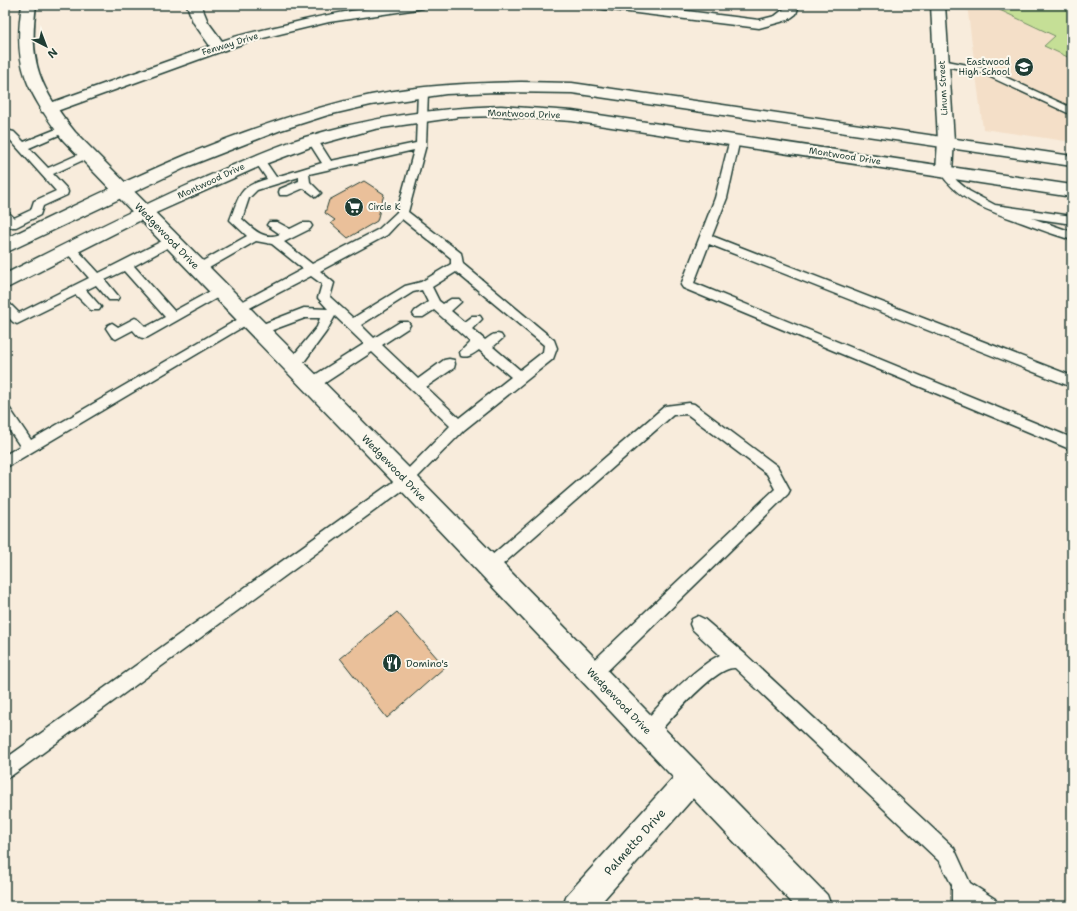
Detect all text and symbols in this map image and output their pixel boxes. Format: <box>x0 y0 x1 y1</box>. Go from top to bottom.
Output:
north arrow <box>26 26 66 66</box>
street label: Fenway Drive <box>200 30 260 58</box>
text: N <box>44 45 61 62</box>
place label: Eastwood High School <box>959 56 1010 78</box>
school or university icon: Eastwood High School <box>1013 56 1035 78</box>
street label: Linum Street <box>936 60 950 116</box>
street label: Montwood Drive <box>487 107 561 121</box>
street label: Montwood Drive <box>808 144 882 168</box>
street label: Montwood Drive <box>175 160 247 202</box>
supermarket icon: Circle K <box>343 196 365 218</box>
street label: Wedgewood Drive <box>132 200 202 272</box>
place label: Circle K <box>368 201 401 213</box>
street label: Wedgewood Drive <box>359 432 429 504</box>
restaurant icon: Domino's <box>381 652 403 674</box>
place label: Domino's <box>406 657 448 670</box>
street label: Wedgewood Drive <box>584 665 654 737</box>
street label: Palmetto Drive <box>601 805 670 879</box>

